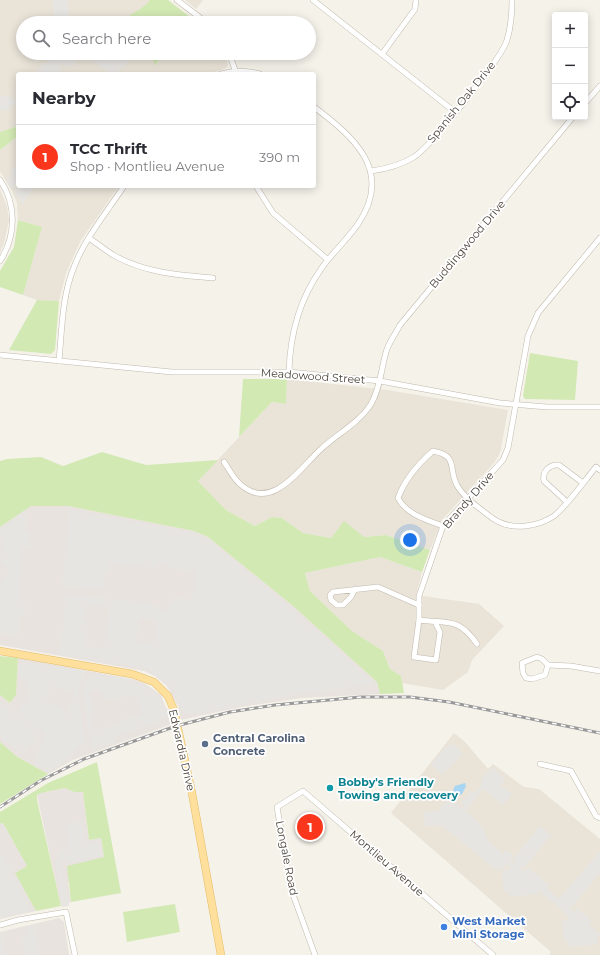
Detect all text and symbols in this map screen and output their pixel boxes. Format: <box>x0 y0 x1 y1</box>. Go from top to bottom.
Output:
map controls <box>552 12 588 120</box>
button: + <box>552 12 588 48</box>
search box <box>16 16 316 60</box>
icon: search <box>30 27 52 49</box>
text: Search here <box>62 29 151 48</box>
button: − <box>552 48 588 84</box>
street label: Spanish Oak Drive <box>424 58 498 146</box>
button: locate <box>552 84 588 120</box>
text: Nearby <box>32 88 96 108</box>
text: TCC Thrift <box>70 139 148 158</box>
text: 1 <box>42 149 48 165</box>
text: 390 m <box>259 149 300 165</box>
text: Shop · Montlieu Avenue <box>70 158 225 174</box>
street label: Buddingwood Drive <box>426 197 508 291</box>
street label: Meadowood Street <box>260 365 366 387</box>
street label: Brandy Drive <box>439 468 497 531</box>
your location <box>400 530 420 550</box>
street label: Edwardia Drive <box>166 708 198 793</box>
place label: Central Carolina Concrete <box>213 731 305 758</box>
marker: Central Carolina Concrete <box>200 739 210 749</box>
place label: Bobby's Friendly Towing and recovery <box>338 775 459 802</box>
marker: Bobby's Friendly Towing and recovery <box>325 783 335 793</box>
pin: 1 <box>297 812 323 842</box>
street label: Longale Road <box>273 819 301 897</box>
street label: Montlieu Avenue <box>347 827 427 899</box>
place label: West Market Mini Storage <box>452 914 526 941</box>
marker: West Market Mini Storage <box>439 922 449 932</box>

